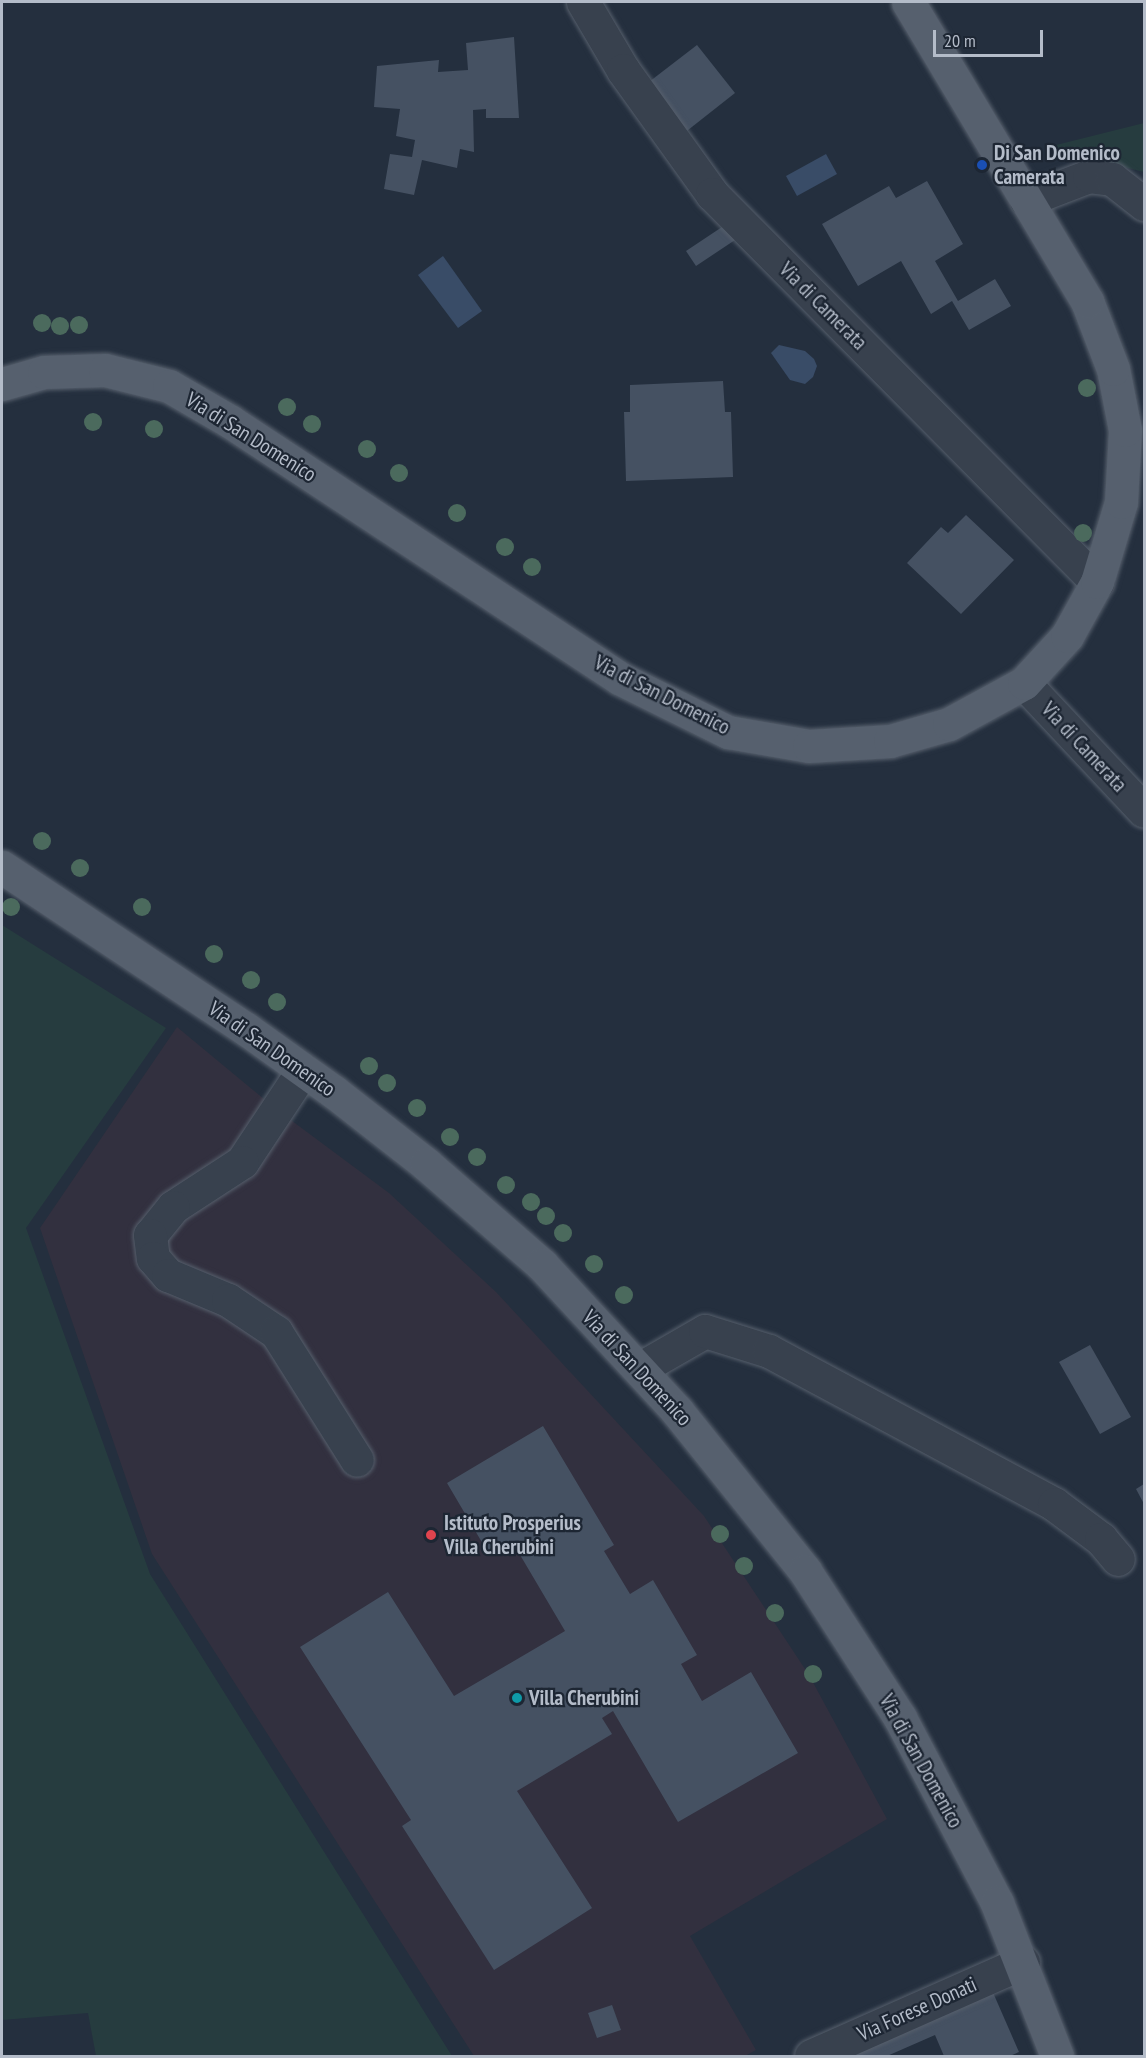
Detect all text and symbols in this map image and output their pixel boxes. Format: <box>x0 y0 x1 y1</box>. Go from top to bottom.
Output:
scale bar <box>936 18 1046 56</box>
text: 20 m <box>944 29 976 52</box>
place label: Di San Domenico Camerata <box>994 140 1120 190</box>
marker: Di San Domenico Camerata <box>975 158 989 172</box>
street label: Via di Camerata <box>774 257 872 355</box>
street label: Via di San Domenico <box>181 387 321 487</box>
street label: Via di San Domenico <box>590 650 734 740</box>
street label: Via di Camerata <box>1036 697 1132 797</box>
street label: Via di San Domenico <box>204 996 340 1102</box>
street label: Via di San Domenico <box>577 1305 697 1431</box>
place label: Istituto Prosperius Villa Cherubini <box>444 1510 581 1560</box>
marker: Istituto Prosperius Villa Cherubini <box>422 1526 440 1544</box>
place label: Villa Cherubini <box>529 1685 639 1711</box>
street label: Via di San Domenico <box>874 1690 968 1832</box>
marker: Villa Cherubini <box>510 1691 524 1705</box>
street label: Via Forese Donati <box>854 1972 980 2046</box>

